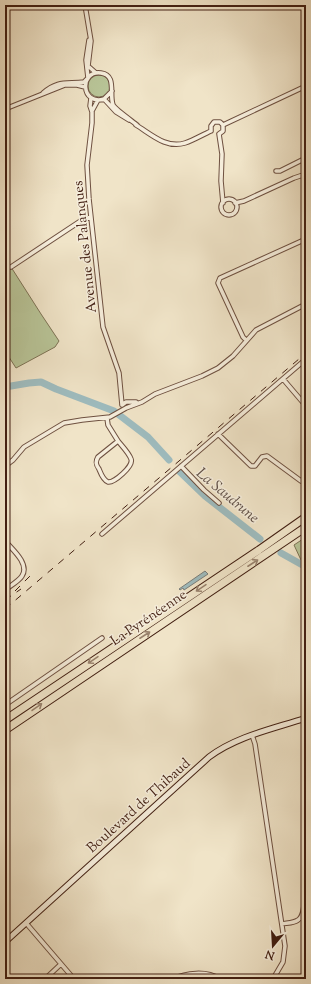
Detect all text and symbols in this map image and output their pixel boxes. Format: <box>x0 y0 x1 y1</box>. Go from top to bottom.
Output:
street label: Avenue des Palanques <box>69 180 103 314</box>
water label: La Saudrune <box>191 463 263 529</box>
one-way arrow <box>248 559 259 567</box>
one-way arrow <box>195 585 207 593</box>
street label: La Pyrénéenne <box>107 586 191 652</box>
one-way arrow <box>139 631 150 639</box>
one-way arrow <box>88 656 99 664</box>
one-way arrow <box>31 703 42 711</box>
street label: Boulevard de Thibaud <box>83 754 196 859</box>
north arrow <box>253 926 293 966</box>
text: N <box>263 946 278 964</box>

